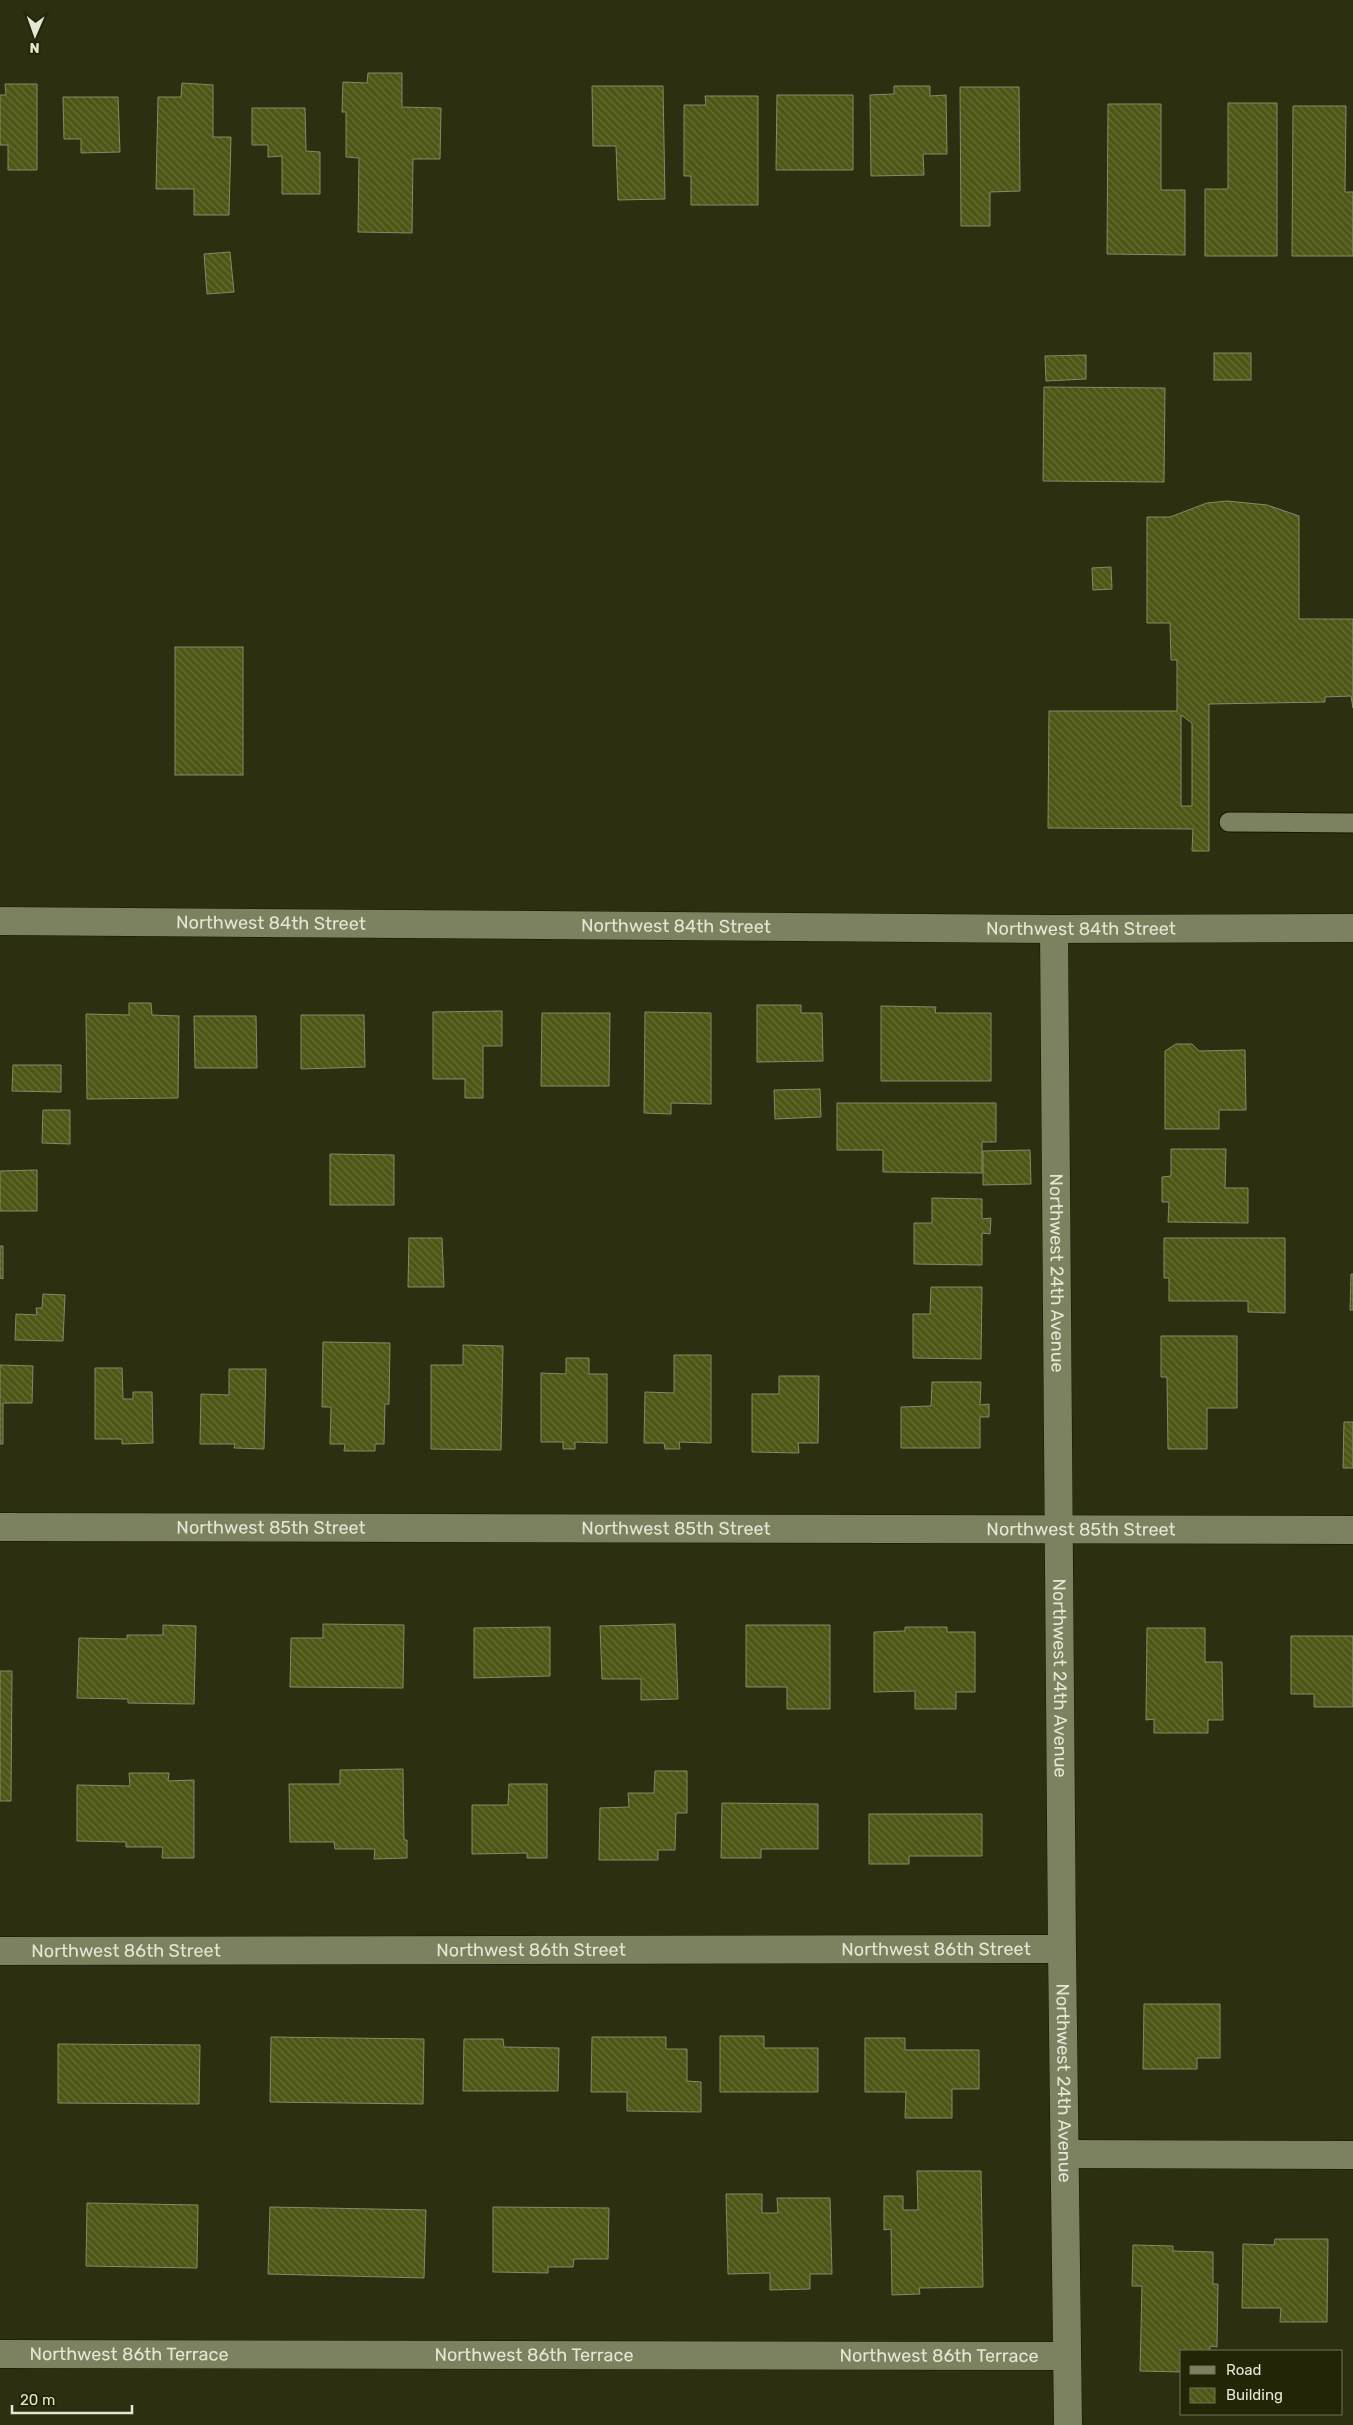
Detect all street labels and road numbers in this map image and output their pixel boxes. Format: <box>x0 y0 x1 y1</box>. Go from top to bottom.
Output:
street label: Northwest 84th Street <box>176 911 366 935</box>
street label: Northwest 84th Street <box>581 914 771 938</box>
street label: Northwest 84th Street <box>986 917 1176 940</box>
street label: Northwest 24th Avenue <box>1045 1173 1068 1373</box>
street label: Northwest 85th Street <box>176 1516 366 1539</box>
street label: Northwest 85th Street <box>581 1517 771 1540</box>
street label: Northwest 85th Street <box>986 1518 1176 1541</box>
street label: Northwest 24th Avenue <box>1048 1578 1072 1778</box>
street label: Northwest 86th Street <box>841 1938 1031 1960</box>
street label: Northwest 86th Street <box>436 1939 626 1961</box>
street label: Northwest 86th Street <box>31 1940 221 1962</box>
street label: Northwest 24th Avenue <box>1051 1983 1076 2183</box>
street label: Northwest 86th Terrace <box>29 2343 229 2365</box>
street label: Northwest 86th Terrace <box>434 2344 634 2366</box>
street label: Northwest 86th Terrace <box>839 2345 1039 2367</box>

